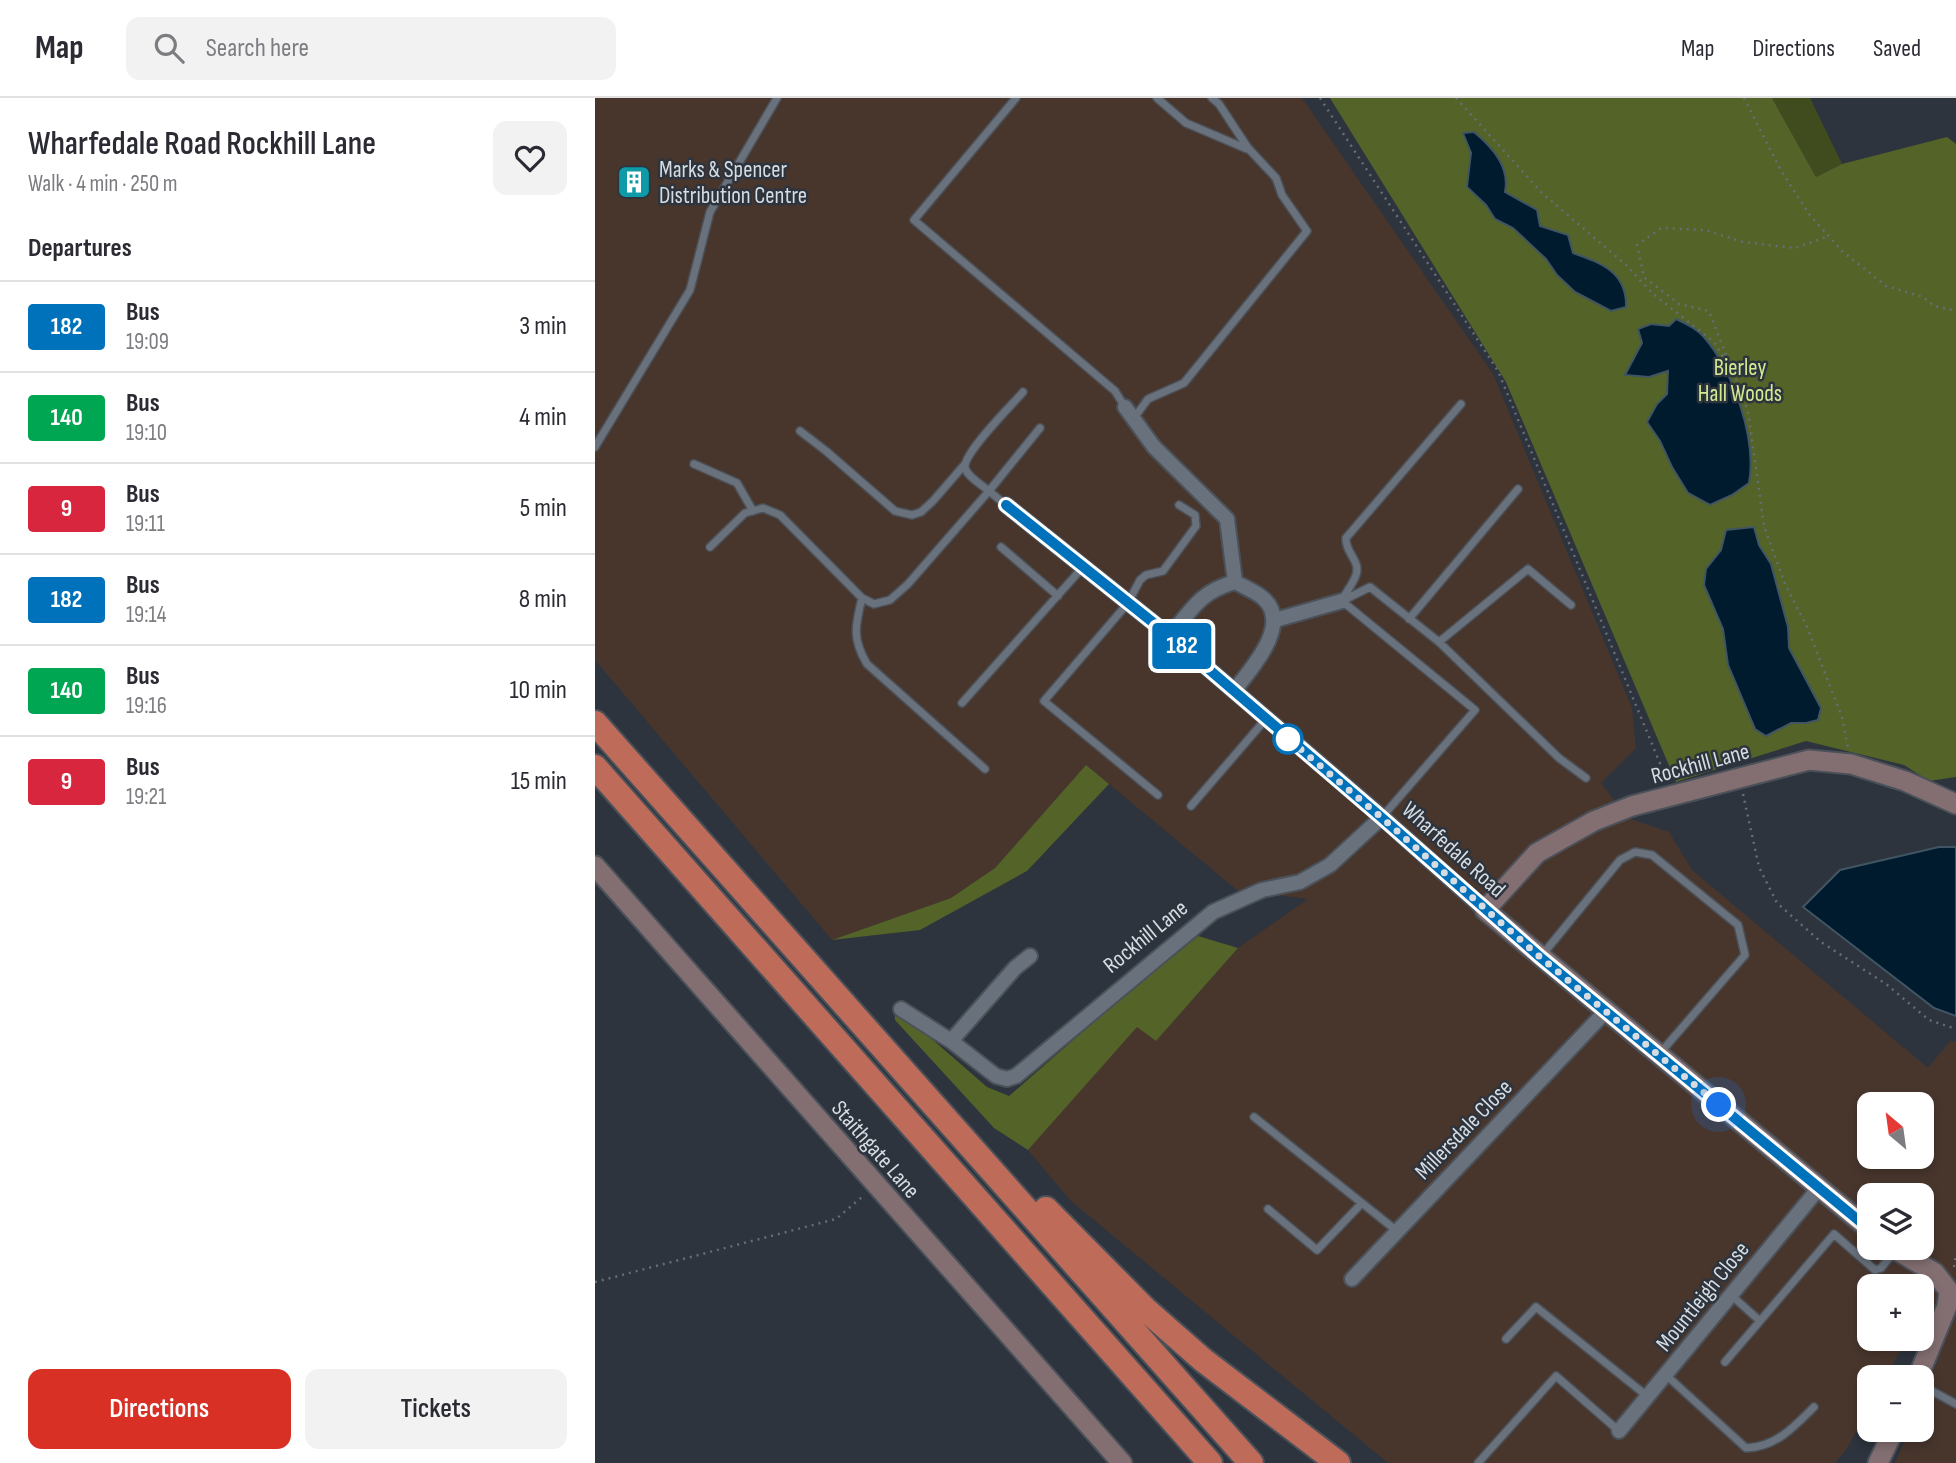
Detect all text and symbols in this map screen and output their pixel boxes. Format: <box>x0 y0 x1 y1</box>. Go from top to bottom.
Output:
search box <box>126 17 616 80</box>
text: Map <box>35 28 84 68</box>
icon: search <box>150 29 188 67</box>
text: Search here <box>206 33 309 64</box>
text: Map <box>1681 34 1714 63</box>
text: Directions <box>1752 34 1835 63</box>
text: Saved <box>1873 34 1921 63</box>
button: heart <box>493 121 567 195</box>
text: Wharfedale Road Rockhill Lane <box>28 124 376 164</box>
place label: Marks & Spencer Distribution Centre <box>659 156 807 210</box>
building icon: Marks & Spencer Distribution Centre <box>615 163 653 201</box>
text: Walk · 4 min · 250 m <box>28 170 178 198</box>
text: Departures <box>28 233 132 264</box>
text: Bus <box>126 297 160 328</box>
text: 3 min <box>519 311 567 342</box>
text: 182 <box>51 312 82 341</box>
text: 19:09 <box>126 328 169 356</box>
park label: Bierley Hall Woods <box>1698 354 1782 408</box>
text: Bus <box>126 388 160 419</box>
text: 4 min <box>519 402 567 433</box>
text: 140 <box>50 403 83 432</box>
text: 19:10 <box>126 419 167 447</box>
text: Bus <box>126 479 160 510</box>
text: 5 min <box>520 493 567 524</box>
text: 9 <box>61 494 72 523</box>
text: 19:11 <box>126 510 165 538</box>
text: Bus <box>126 570 160 601</box>
text: 8 min <box>519 584 567 615</box>
text: 182 <box>51 585 82 614</box>
text: 19:14 <box>126 601 166 629</box>
line badge: 182 <box>1142 623 1222 669</box>
text: 182 <box>1166 631 1198 660</box>
text: Bus <box>126 661 160 692</box>
text: 10 min <box>510 675 567 706</box>
text: 140 <box>50 676 83 705</box>
text: 19:16 <box>126 692 167 720</box>
unlabelled marker <box>1273 724 1303 754</box>
street label: Rockhill Lane <box>1648 737 1753 791</box>
text: Bus <box>126 752 160 783</box>
text: 15 min <box>511 766 567 797</box>
text: 9 <box>61 767 72 796</box>
text: 19:21 <box>126 783 166 811</box>
street label: Wharfedale Road <box>1396 796 1511 904</box>
street label: Rockhill Lane <box>1098 894 1194 979</box>
street label: Millersdale Close <box>1409 1074 1518 1186</box>
your location <box>1701 1087 1736 1122</box>
north arrow <box>1857 1092 1934 1169</box>
map controls <box>1857 1092 1934 1442</box>
street label: Staithgate Lane <box>825 1095 925 1204</box>
button: layers <box>1857 1183 1934 1260</box>
street label: Mountleigh Close <box>1650 1236 1755 1357</box>
button: + <box>1857 1274 1934 1351</box>
button: − <box>1857 1365 1934 1442</box>
button: Directions <box>28 1369 291 1449</box>
button: Tickets <box>305 1369 567 1449</box>

